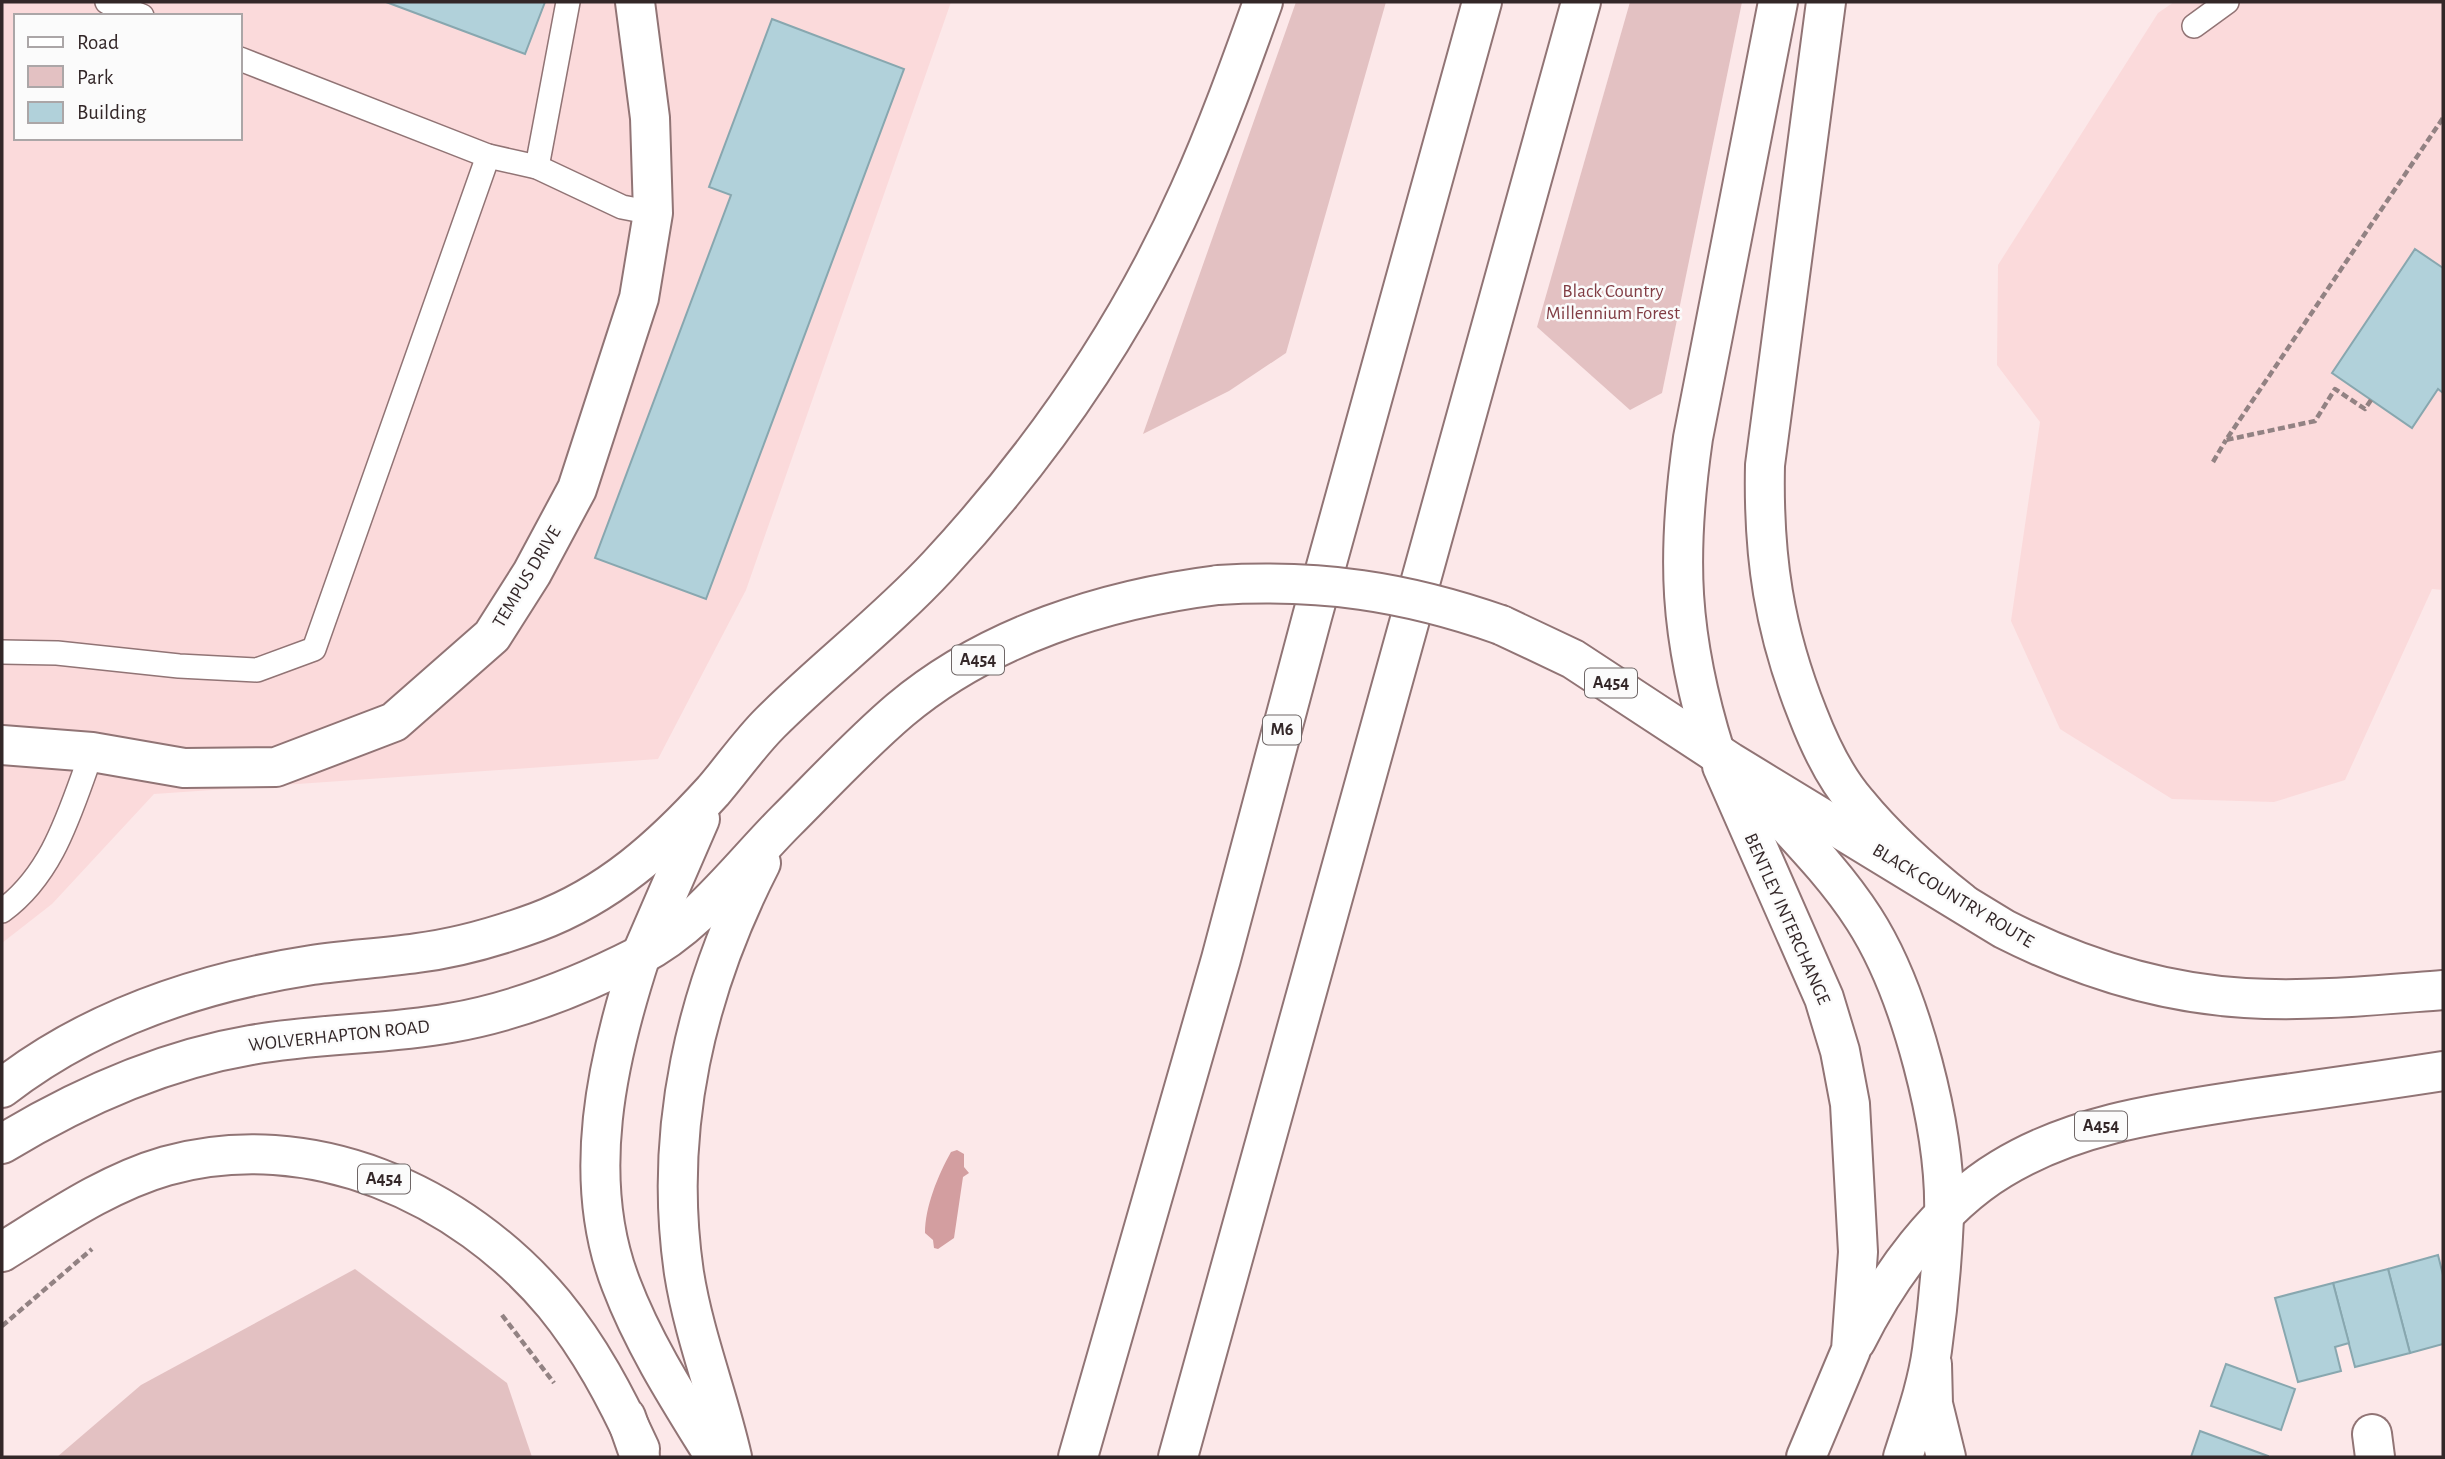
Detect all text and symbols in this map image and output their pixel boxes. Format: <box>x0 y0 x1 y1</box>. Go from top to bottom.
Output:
legend <box>14 14 242 140</box>
text: Road <box>77 32 119 53</box>
text: Park <box>77 67 114 88</box>
text: Building <box>77 102 147 123</box>
park label: Black Country Millennium Forest <box>1546 282 1680 323</box>
street label: TEMPUS DRIVE <box>489 523 565 631</box>
road number: A454 <box>952 646 1004 674</box>
road number: A454 <box>1585 668 1637 698</box>
road number: M6 <box>1263 716 1301 744</box>
street label: BENTLEY INTERCHANGE <box>1741 830 1833 1008</box>
street label: BLACK COUNTRY ROUTE <box>1869 840 2037 952</box>
street label: WOLVERHAPTON ROAD <box>247 1017 431 1055</box>
road number: A454 <box>2075 1112 2127 1140</box>
road number: A454 <box>358 1164 410 1194</box>

